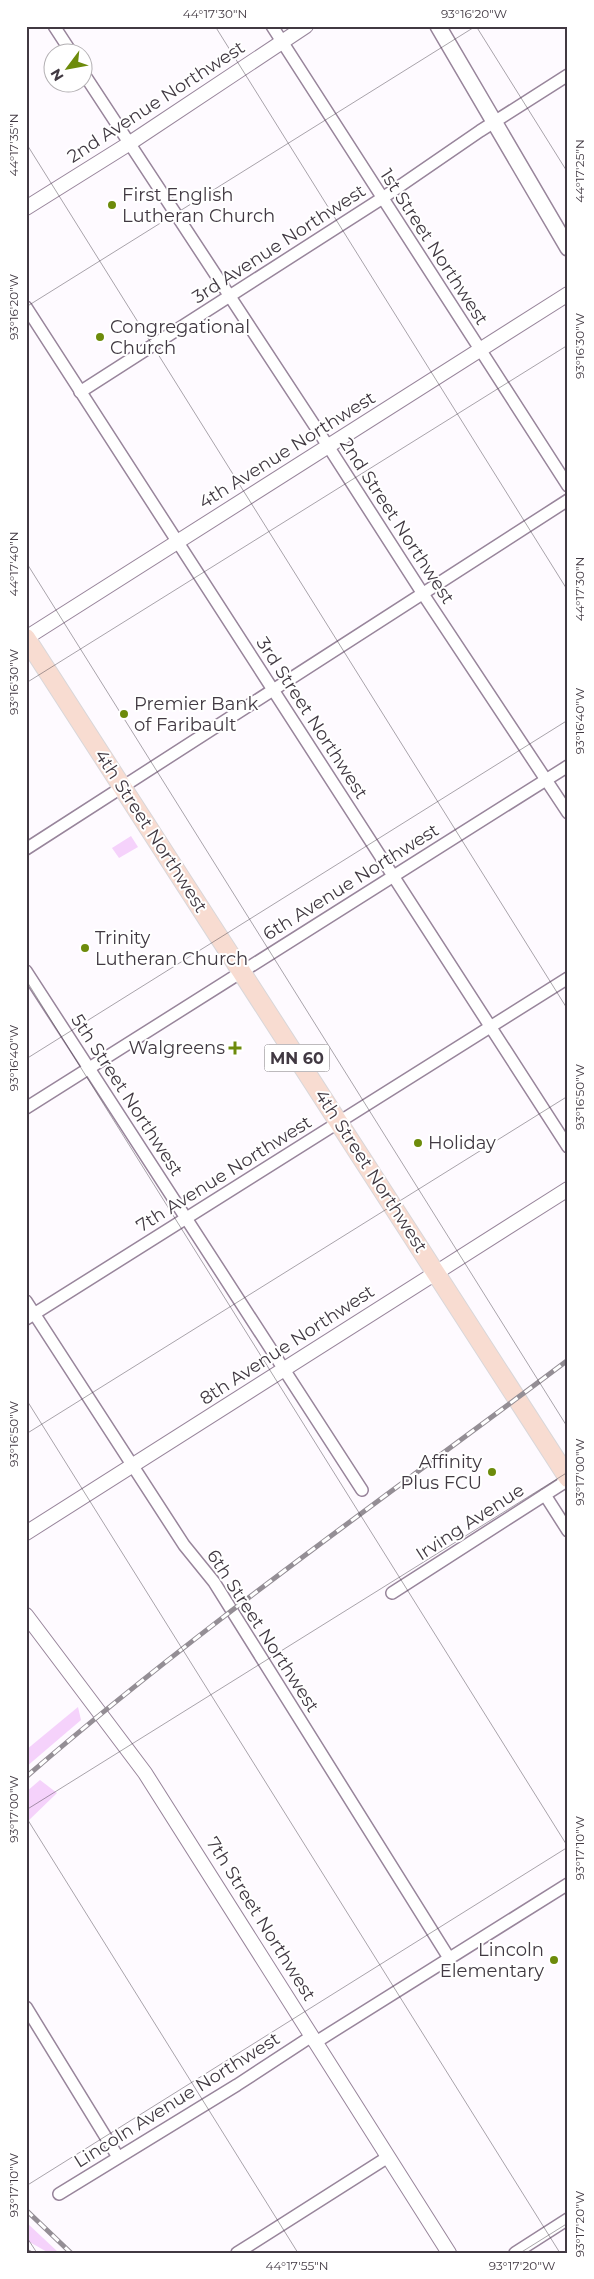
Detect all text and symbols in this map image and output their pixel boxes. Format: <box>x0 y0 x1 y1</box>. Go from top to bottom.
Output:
text: 44°17'30"N <box>183 6 247 21</box>
text: 93°16'20"W <box>441 6 507 21</box>
street label: 2nd Avenue Northwest <box>63 36 249 168</box>
north arrow <box>42 42 92 92</box>
text: N <box>46 65 68 84</box>
text: 44°17'35"N <box>6 113 21 177</box>
text: 44°17'25"N <box>572 139 587 203</box>
street label: 1st Street Northwest <box>375 165 493 329</box>
street label: 3rd Avenue Northwest <box>188 180 370 308</box>
place label: First English Lutheran Church <box>122 184 275 227</box>
marker: First English Lutheran Church <box>106 199 118 211</box>
text: 93°16'20"W <box>6 274 21 340</box>
text: 93°16'30"W <box>572 313 587 379</box>
place label: Congregational Church <box>110 316 250 359</box>
marker: Congregational Church <box>94 331 106 343</box>
street label: 4th Avenue Northwest <box>195 387 379 513</box>
street label: 2nd Street Northwest <box>335 434 459 608</box>
text: 44°17'40"N <box>6 532 21 596</box>
text: 44°17'30"N <box>572 557 587 621</box>
street label: 3rd Street Northwest <box>251 633 373 803</box>
text: 93°16'30"W <box>6 649 21 715</box>
text: 93°16'40"W <box>572 688 587 754</box>
place label: Premier Bank of Faribault <box>134 693 258 736</box>
marker: Premier Bank of Faribault <box>118 708 130 720</box>
street label: 4th Street Northwest <box>90 745 212 917</box>
street label: 6th Avenue Northwest <box>259 819 443 945</box>
place label: Trinity Lutheran Church <box>95 927 248 970</box>
marker: Trinity Lutheran Church <box>79 942 91 954</box>
street label: 5th Street Northwest <box>66 1010 188 1180</box>
text: 93°16'40"W <box>6 1025 21 1091</box>
place label: Walgreens <box>129 1037 225 1059</box>
marker: Walgreens <box>229 1042 241 1054</box>
road number: MN 60 <box>264 1044 330 1072</box>
text: 93°16'50"W <box>572 1064 587 1130</box>
street label: 4th Street Northwest <box>310 1085 432 1257</box>
street label: 7th Avenue Northwest <box>132 1111 316 1237</box>
place label: Holiday <box>428 1132 496 1154</box>
marker: Holiday <box>412 1137 424 1149</box>
street label: 8th Avenue Northwest <box>196 1280 378 1410</box>
text: 93°16'50"W <box>6 1401 21 1467</box>
text: 93°17'00"W <box>572 1438 587 1506</box>
place label: Affinity Plus FCU <box>400 1451 482 1494</box>
marker: Affinity Plus FCU <box>486 1466 498 1478</box>
street label: Irving Avenue <box>412 1479 528 1565</box>
street label: 6th Street Northwest <box>202 1546 324 1716</box>
text: 93°17'00"W <box>6 1775 21 1843</box>
text: 93°17'10"W <box>572 1816 587 1880</box>
street label: 7th Street Northwest <box>202 1833 320 2005</box>
place label: Lincoln Elementary <box>440 1939 544 1982</box>
marker: Lincoln Elementary <box>548 1954 560 1966</box>
street label: Lincoln Avenue Northwest <box>70 2027 284 2173</box>
text: 93°17'10"W <box>6 2153 21 2217</box>
text: 93°17'20"W <box>572 2191 587 2257</box>
text: 44°17'55"N <box>265 2258 329 2273</box>
text: 93°17'20"W <box>489 2258 555 2273</box>

